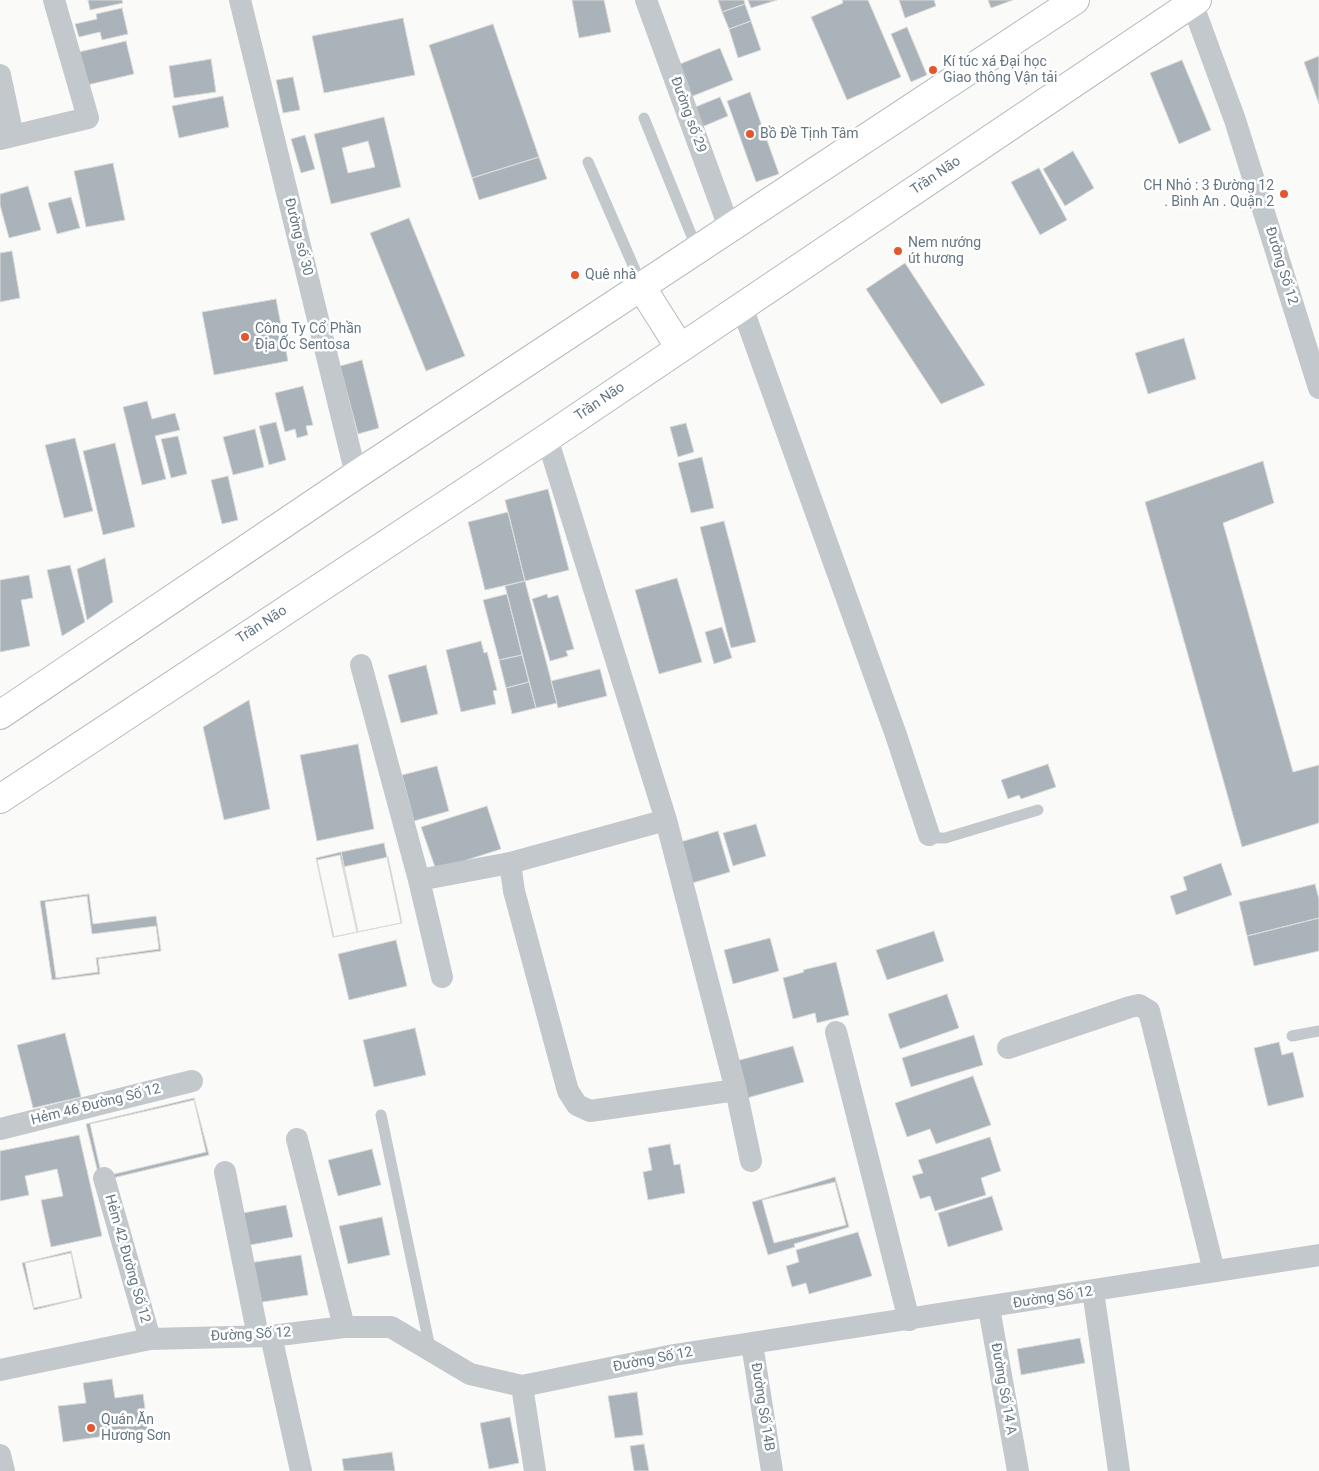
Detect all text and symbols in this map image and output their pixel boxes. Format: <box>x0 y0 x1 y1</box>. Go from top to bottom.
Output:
place label: Kí túc xá Đại học Giao thông Vận tải <box>943 54 1057 86</box>
marker: Kí túc xá Đại học Giao thông Vận tải <box>927 64 939 76</box>
street label: Đường số 29 <box>667 75 709 155</box>
place label: Bồ Đề Tịnh Tâm <box>760 126 859 142</box>
marker: Bồ Đề Tịnh Tâm <box>744 128 756 140</box>
street label: Trần Não <box>908 153 964 199</box>
place label: CH Nhỏ : 3 Đường 12 . Bình An . Quận 2 <box>1143 178 1274 210</box>
marker: CH Nhỏ : 3 Đường 12 . Bình An . Quận 2 <box>1278 188 1290 200</box>
street label: Đường số 30 <box>280 196 316 278</box>
street label: Đường Số 12 <box>1261 225 1301 307</box>
place label: Nem nướng út hương <box>908 235 981 268</box>
marker: Nem nướng út hương <box>892 245 904 257</box>
place label: Quê nhà <box>585 267 636 283</box>
marker: Quê nhà <box>569 269 581 281</box>
place label: Công Ty Cổ Phần Địa Ốc Sentosa <box>255 321 362 354</box>
marker: Công Ty Cổ Phần Địa Ốc Sentosa <box>239 331 251 343</box>
street label: Trần Não <box>572 379 628 425</box>
street label: Trần Não <box>234 603 290 647</box>
street label: Hẻm 46 Đường Số 12 <box>29 1081 163 1129</box>
street label: Hẻm 42 Đường Số 12 <box>101 1193 153 1325</box>
street label: Đường Số 12 <box>1012 1283 1094 1313</box>
street label: Đường Số 12 <box>210 1325 292 1345</box>
street label: Đường Số 14 A <box>987 1342 1019 1436</box>
street label: Đường Số 12 <box>612 1344 694 1376</box>
street label: Đường Số 14B <box>747 1362 777 1452</box>
place label: Quán Ăn Hương Sơn <box>101 1412 171 1444</box>
marker: Quán Ăn Hương Sơn <box>85 1422 97 1434</box>

